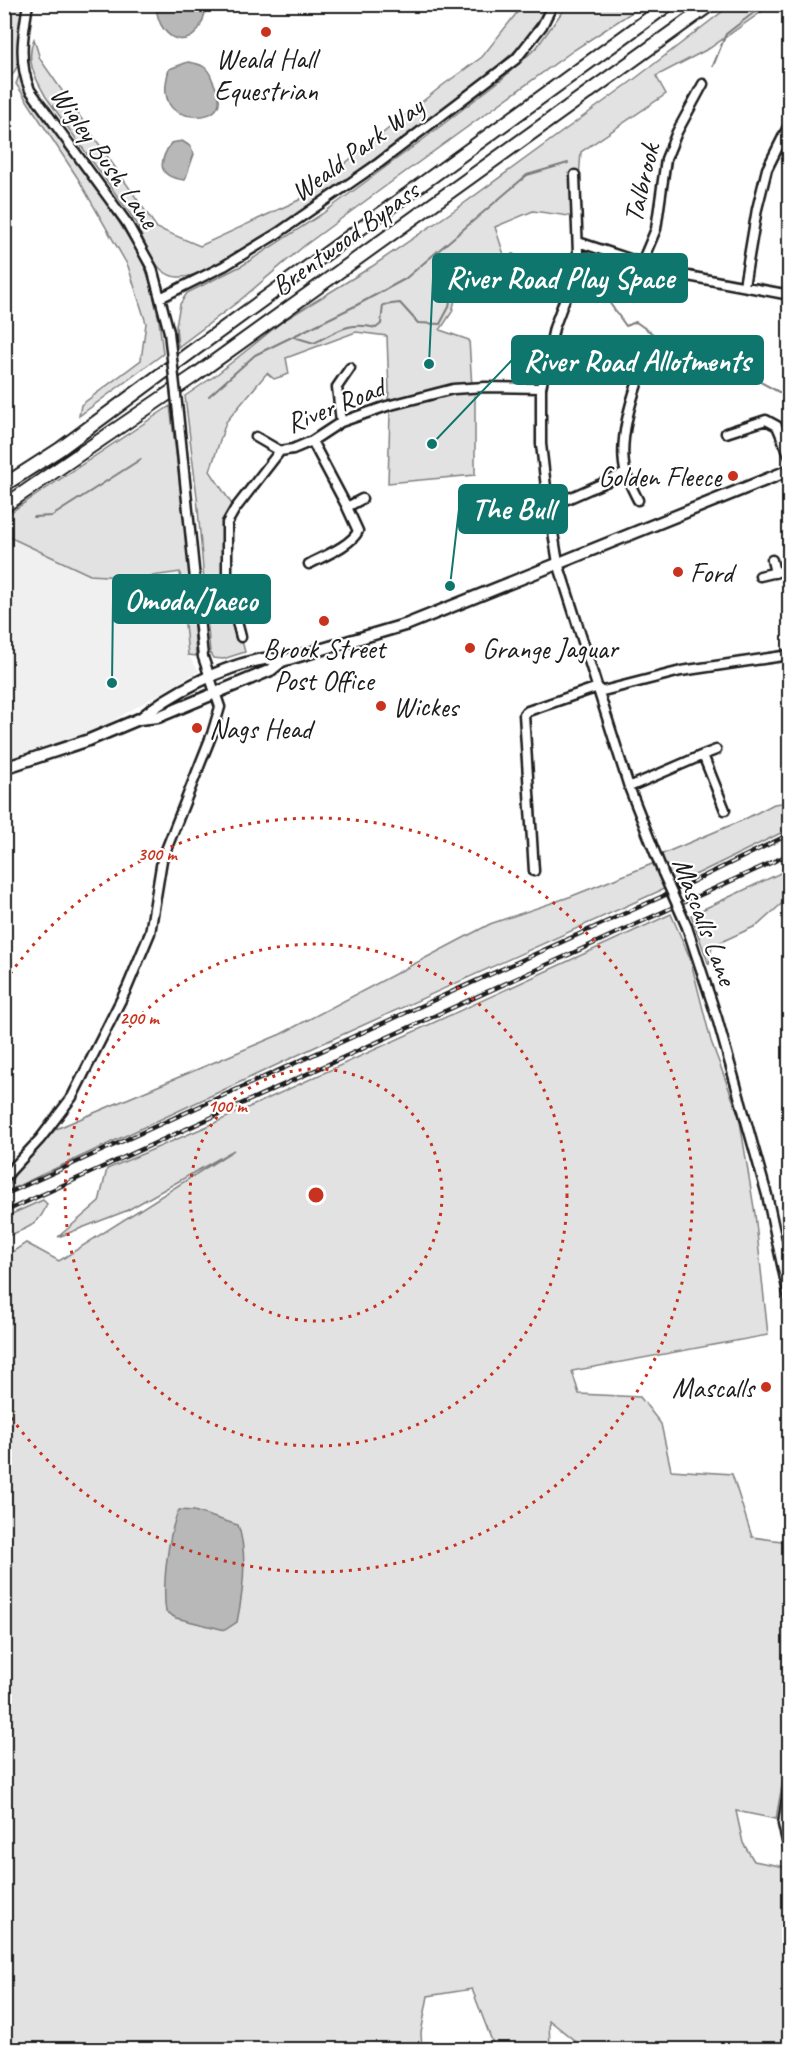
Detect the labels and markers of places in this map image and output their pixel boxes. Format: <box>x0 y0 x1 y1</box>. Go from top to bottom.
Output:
marker: Weald Hall Equestrian <box>259 25 273 39</box>
place label: Weald Hall Equestrian <box>214 41 321 108</box>
callout: River Road Play Space <box>433 254 687 302</box>
callout: River Road Allotments <box>512 336 763 384</box>
place label: Golden Fleece <box>598 459 723 494</box>
marker: Golden Fleece <box>726 469 740 483</box>
callout: The Bull <box>459 485 567 533</box>
place label: Ford <box>690 555 737 590</box>
marker: Ford <box>671 565 685 579</box>
callout: Omoda/Jaeco <box>113 575 270 623</box>
marker: Brook Street Post Office <box>317 614 331 628</box>
place label: Brook Street Post Office <box>263 631 388 698</box>
place label: Grange Jaguar <box>482 631 620 666</box>
marker: Grange Jaguar <box>463 641 477 655</box>
place label: Wickes <box>393 689 460 724</box>
marker: Wickes <box>374 699 388 713</box>
place label: Nags Head <box>209 711 316 746</box>
marker: Nags Head <box>190 721 204 735</box>
centre of rings <box>306 1185 326 1205</box>
place label: Mascalls <box>672 1370 756 1405</box>
marker: Mascalls <box>759 1380 773 1394</box>

